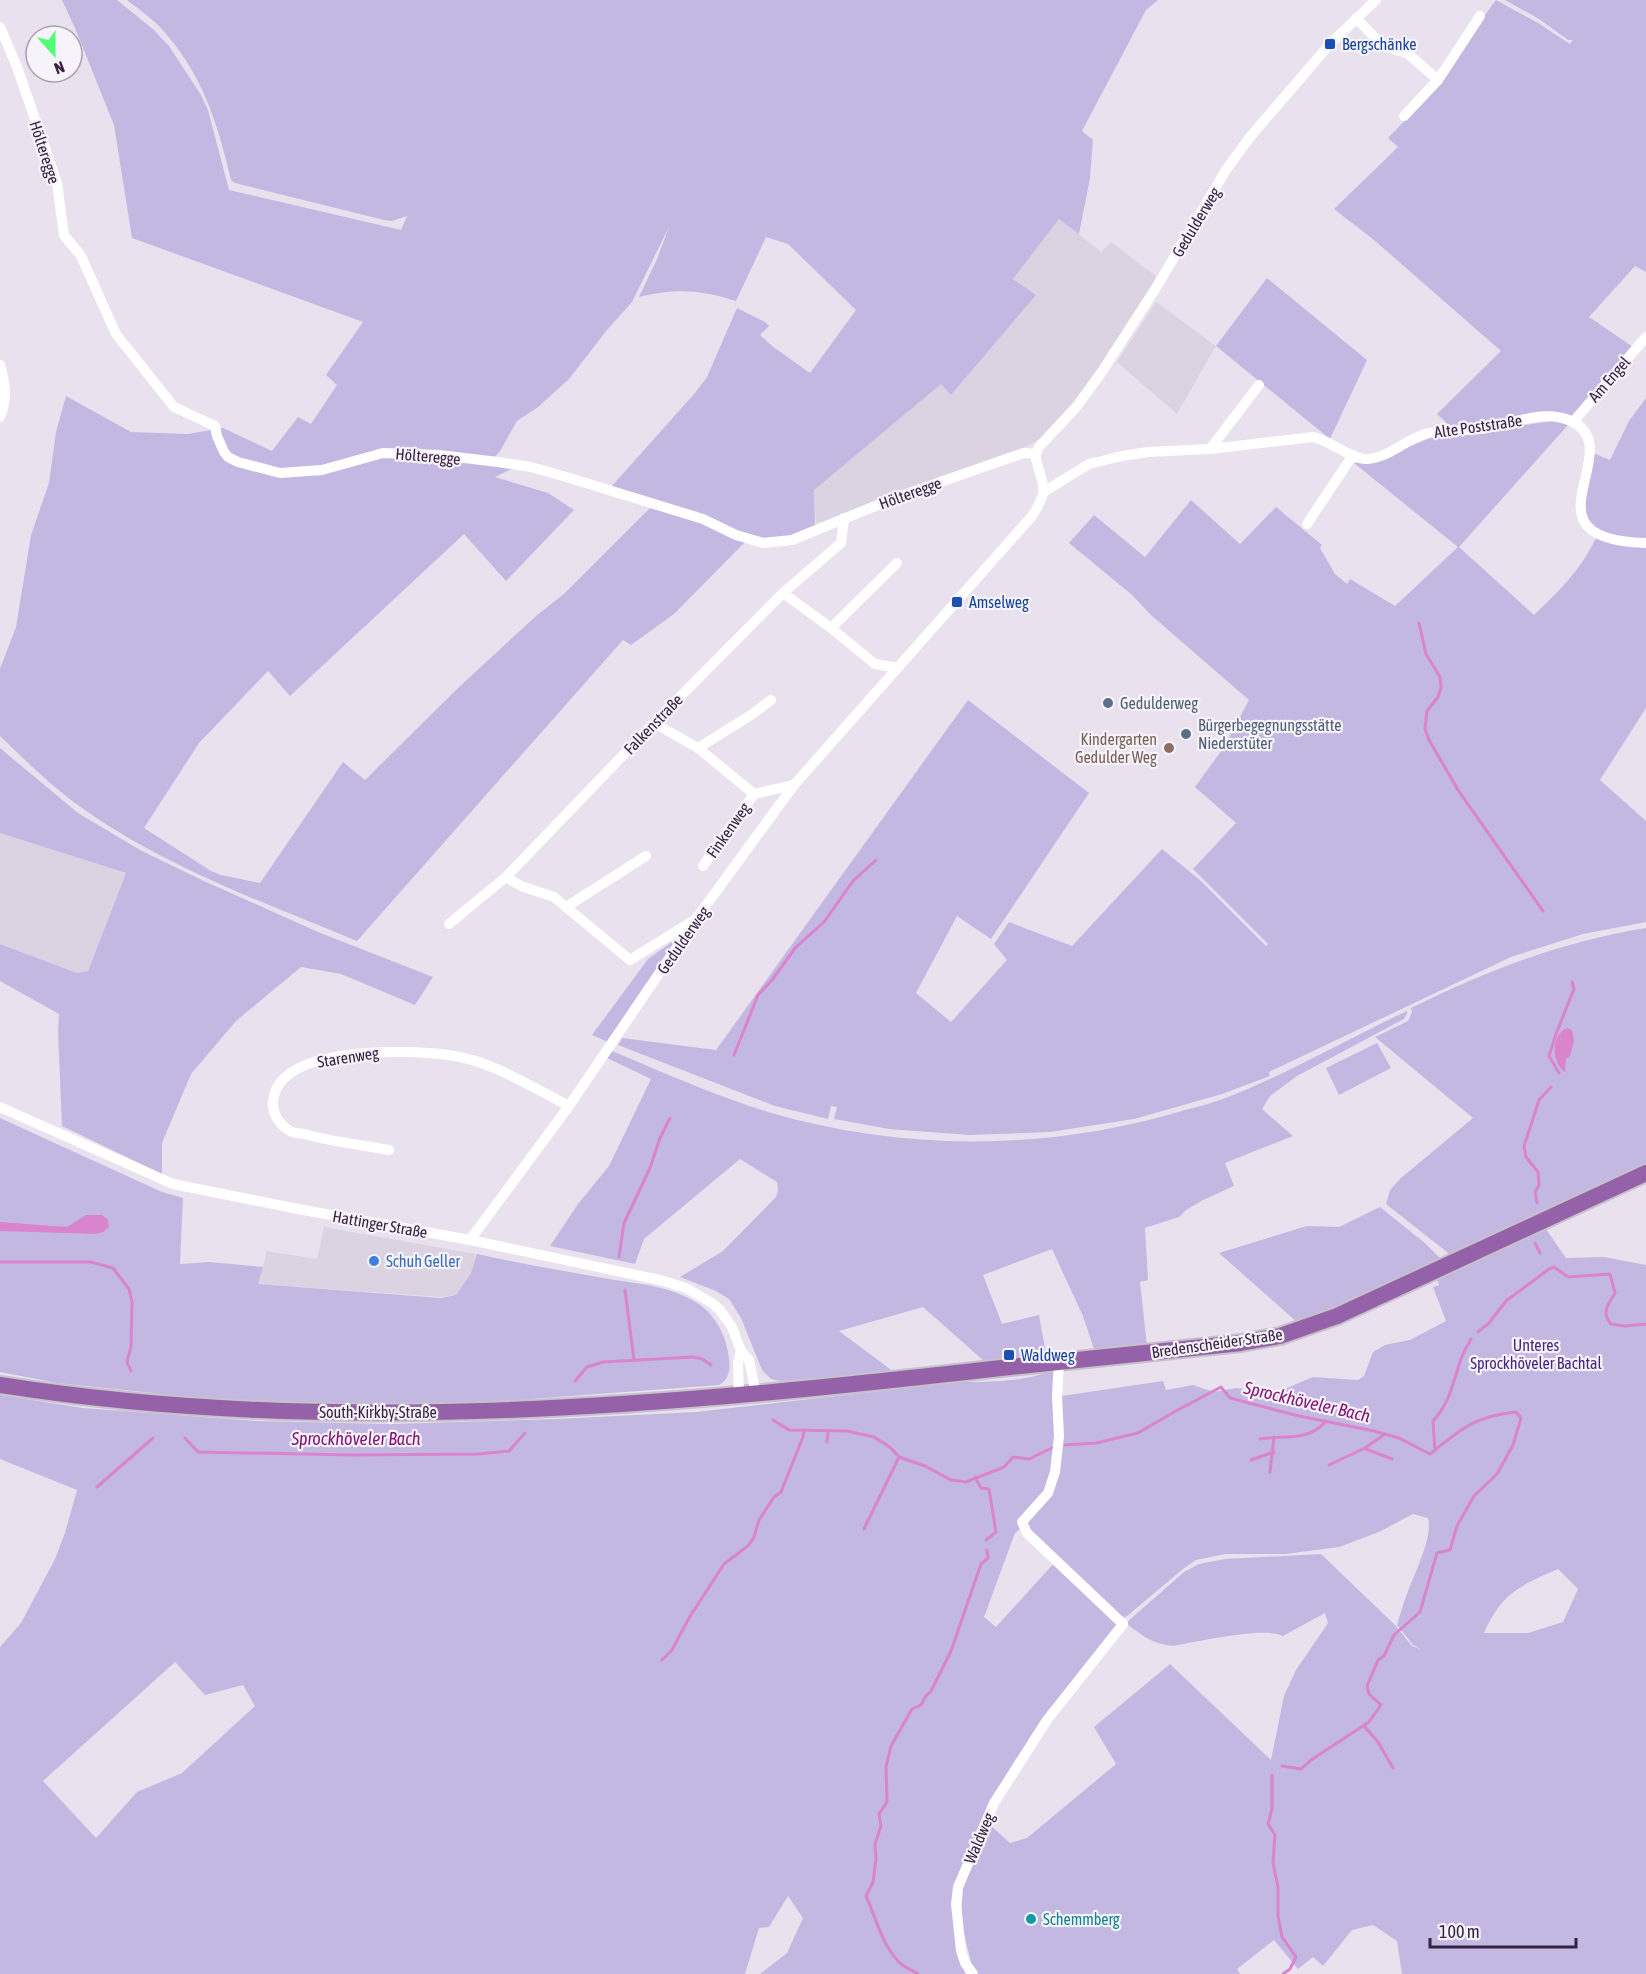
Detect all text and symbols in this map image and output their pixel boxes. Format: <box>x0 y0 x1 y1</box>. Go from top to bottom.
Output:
north arrow <box>24 24 84 84</box>
place label: Bergschänke <box>1342 35 1416 54</box>
marker: Bergschänke <box>1323 37 1337 51</box>
text: N <box>52 58 67 78</box>
street label: Hölteregge <box>25 118 64 186</box>
street label: Gedulderweg <box>1168 184 1225 261</box>
street label: Am Engel <box>1584 352 1635 406</box>
street label: Alte Poststraße <box>1433 411 1523 441</box>
street label: Hölteregge <box>395 444 461 469</box>
street label: Hölteregge <box>876 473 944 514</box>
place label: Amselweg <box>969 593 1029 612</box>
marker: Amselweg <box>950 595 964 609</box>
street label: Falkenstraße <box>620 690 686 758</box>
place label: Gedulderweg <box>1120 694 1198 713</box>
marker: Gedulderweg <box>1101 696 1115 710</box>
place label: Bürgerbegegnungsstätte Niederstüter <box>1198 716 1341 752</box>
marker: Bürgerbegegnungsstätte Niederstüter <box>1179 727 1193 741</box>
place label: Kindergarten Gedulder Weg <box>1075 730 1157 767</box>
marker: Kindergarten Gedulder Weg <box>1162 741 1176 755</box>
street label: Finkenweg <box>703 799 754 862</box>
street label: Gedulderweg <box>653 903 714 978</box>
street label: Starenweg <box>316 1043 380 1072</box>
street label: Hattinger Straße <box>331 1207 429 1242</box>
place label: Schuh Geller <box>386 1252 460 1270</box>
marker: Schuh Geller <box>367 1254 381 1268</box>
street label: Bredenscheider Straße <box>1150 1325 1284 1361</box>
park label: Unteres Sprockhöveler Bachtal <box>1470 1336 1603 1373</box>
place label: Waldweg <box>1021 1346 1075 1365</box>
marker: Waldweg <box>1002 1348 1016 1362</box>
water label: Sprockhöveler Bach <box>1241 1377 1373 1426</box>
street label: South-Kirkby-Straße <box>319 1403 437 1422</box>
water label: Sprockhöveler Bach <box>290 1428 421 1449</box>
street label: Waldweg <box>960 1810 999 1867</box>
place label: Schemmberg <box>1043 1910 1120 1929</box>
scale bar <box>1430 1911 1576 1949</box>
marker: Schemmberg <box>1024 1912 1038 1926</box>
text: 100 m <box>1439 1921 1480 1942</box>

